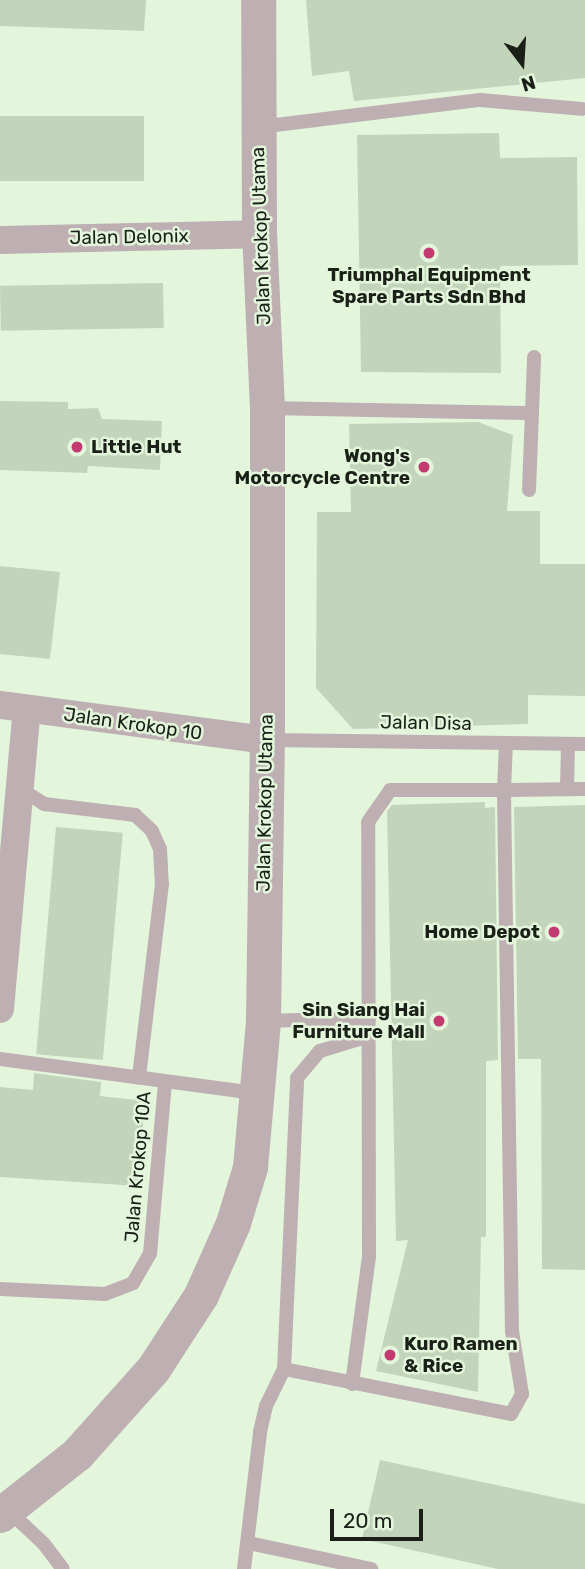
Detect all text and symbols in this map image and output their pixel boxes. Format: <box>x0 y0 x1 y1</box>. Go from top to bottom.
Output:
north arrow <box>487 28 557 98</box>
text: N <box>518 71 538 97</box>
street label: Jalan Krokop Utama <box>247 147 275 325</box>
street label: Jalan Delonix <box>69 225 189 249</box>
marker: Triumphal Equipment Spare Parts Sdn Bhd <box>421 245 437 261</box>
place label: Triumphal Equipment Spare Parts Sdn Bhd <box>327 264 531 308</box>
place label: Little Hut <box>91 436 181 458</box>
marker: Little Hut <box>69 439 85 455</box>
place label: Wong's Motorcycle Centre <box>234 445 410 489</box>
marker: Wong's Motorcycle Centre <box>416 459 432 475</box>
street label: Jalan Krokop 10 <box>62 703 204 745</box>
street label: Jalan Disa <box>380 711 472 735</box>
street label: Jalan Krokop Utama <box>252 714 278 892</box>
place label: Home Depot <box>424 921 540 943</box>
marker: Home Depot <box>546 924 562 940</box>
place label: Sin Siang Hai Furniture Mall <box>292 999 425 1043</box>
marker: Sin Siang Hai Furniture Mall <box>431 1013 447 1029</box>
street label: Jalan Krokop 10A <box>120 1090 156 1244</box>
place label: Kuro Ramen & Rice <box>404 1333 518 1377</box>
marker: Kuro Ramen & Rice <box>382 1347 398 1363</box>
scale bar <box>333 1496 426 1540</box>
text: 20 m <box>343 1508 392 1533</box>

